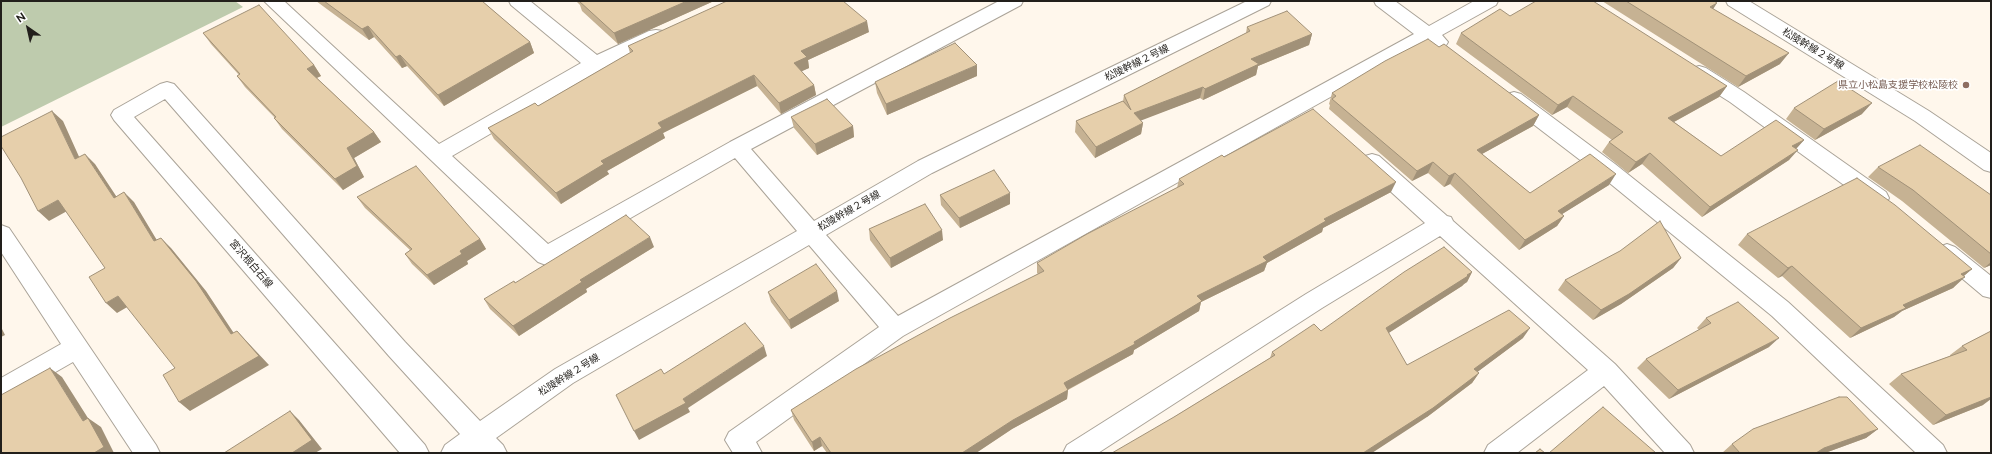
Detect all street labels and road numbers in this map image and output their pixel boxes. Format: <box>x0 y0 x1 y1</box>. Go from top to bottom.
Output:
street label: 松陵幹線２号線 <box>1780 26 1846 72</box>
street label: 松陵幹線２号線 <box>1103 42 1171 84</box>
street label: 松陵幹線２号線 <box>816 188 882 234</box>
street label: 宮沢根白石線 <box>227 237 275 291</box>
street label: 松陵幹線２号線 <box>536 351 602 399</box>

